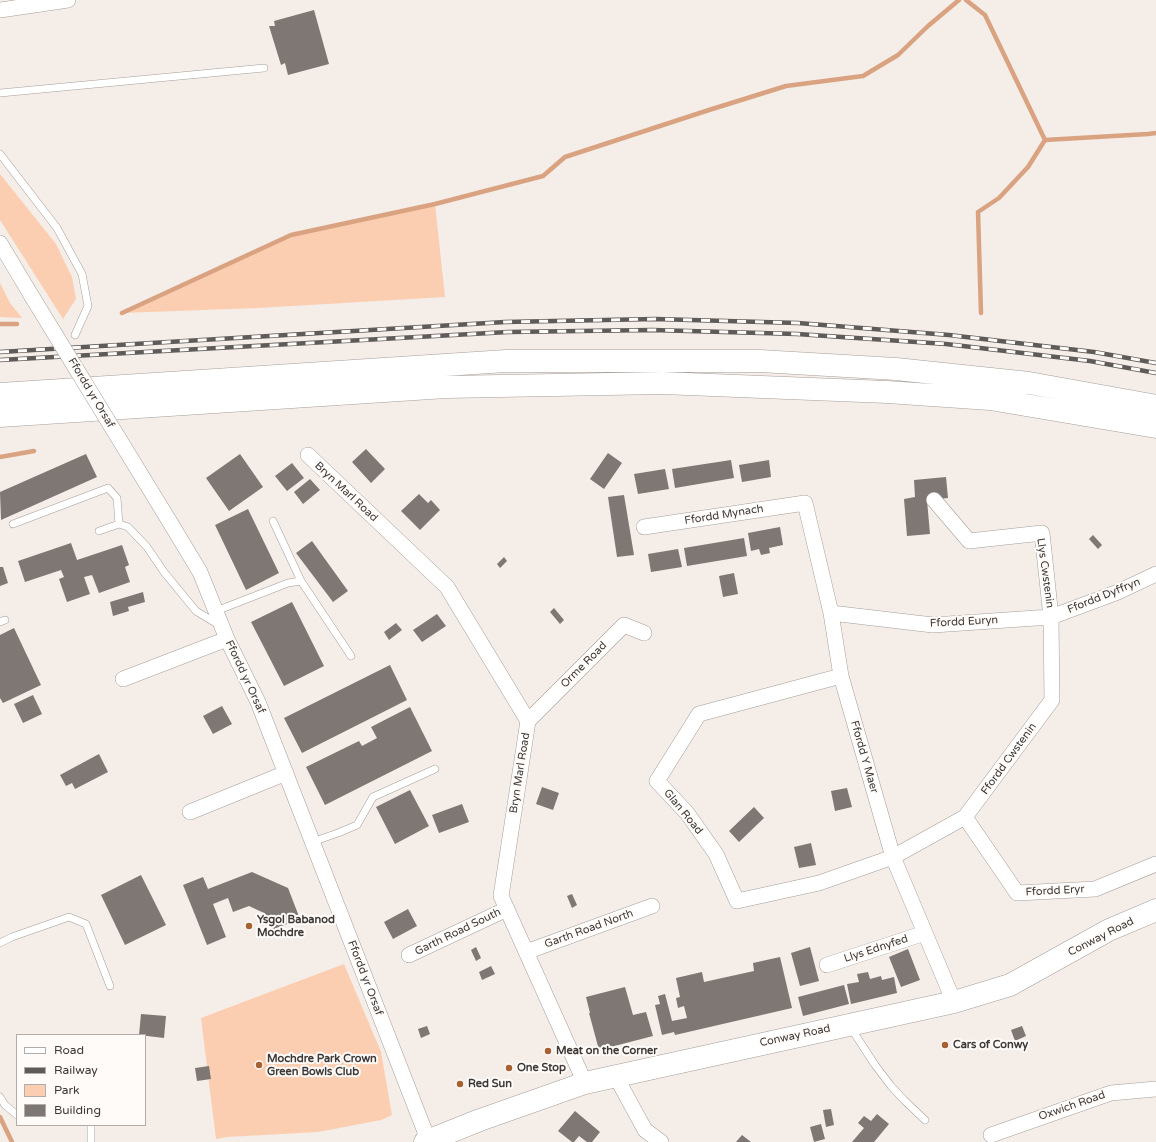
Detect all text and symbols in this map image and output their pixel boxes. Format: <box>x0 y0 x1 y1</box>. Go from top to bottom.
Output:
street label: Ffordd yr Orsaf <box>65 356 117 430</box>
street label: Bryn Marl Road <box>312 459 380 525</box>
street label: Ffordd Mynach <box>684 502 764 528</box>
street label: Llys Cwstenin <box>1034 537 1056 609</box>
street label: Ffordd Dyffryn <box>1066 575 1142 617</box>
street label: Ffordd Euryn <box>930 614 998 630</box>
street label: Ffordd yr Orsaf <box>222 638 268 716</box>
street label: Orme Road <box>558 639 610 691</box>
street label: Ffordd Y Maer <box>847 719 881 795</box>
street label: Ffordd Cwstenin <box>979 721 1039 797</box>
street label: Bryn Marl Road <box>507 732 533 814</box>
street label: Glan Road <box>661 787 705 837</box>
street label: Ffordd Eryr <box>1025 883 1085 899</box>
street label: Garth Road South <box>413 905 503 959</box>
street label: Garth Road North <box>543 907 635 951</box>
place label: Ysgol Babanod Mochdre <box>257 913 335 939</box>
street label: Conway Road <box>1066 915 1136 959</box>
marker: Ysgol Babanod Mochdre <box>244 921 254 931</box>
street label: Llys Ednyfed <box>842 932 910 966</box>
street label: Ffordd yr Orsaf <box>345 939 385 1017</box>
street label: Conway Road <box>758 1022 832 1050</box>
legend <box>16 1034 146 1126</box>
place label: Cars of Conwy <box>953 1038 1028 1052</box>
marker: Cars of Conwy <box>940 1040 950 1050</box>
text: Road <box>54 1043 84 1057</box>
place label: Meat on the Corner <box>556 1044 658 1058</box>
marker: Meat on the Corner <box>543 1046 553 1056</box>
place label: Mochdre Park Crown Green Bowls Club <box>267 1052 377 1078</box>
marker: Mochdre Park Crown Green Bowls Club <box>254 1060 264 1070</box>
place label: One Stop <box>517 1061 566 1075</box>
text: Railway <box>54 1063 98 1077</box>
marker: One Stop <box>504 1063 514 1073</box>
place label: Red Sun <box>468 1077 512 1091</box>
marker: Red Sun <box>455 1079 465 1089</box>
text: Park <box>54 1083 80 1097</box>
street label: Oxwich Road <box>1037 1088 1107 1124</box>
text: Building <box>54 1103 101 1117</box>

